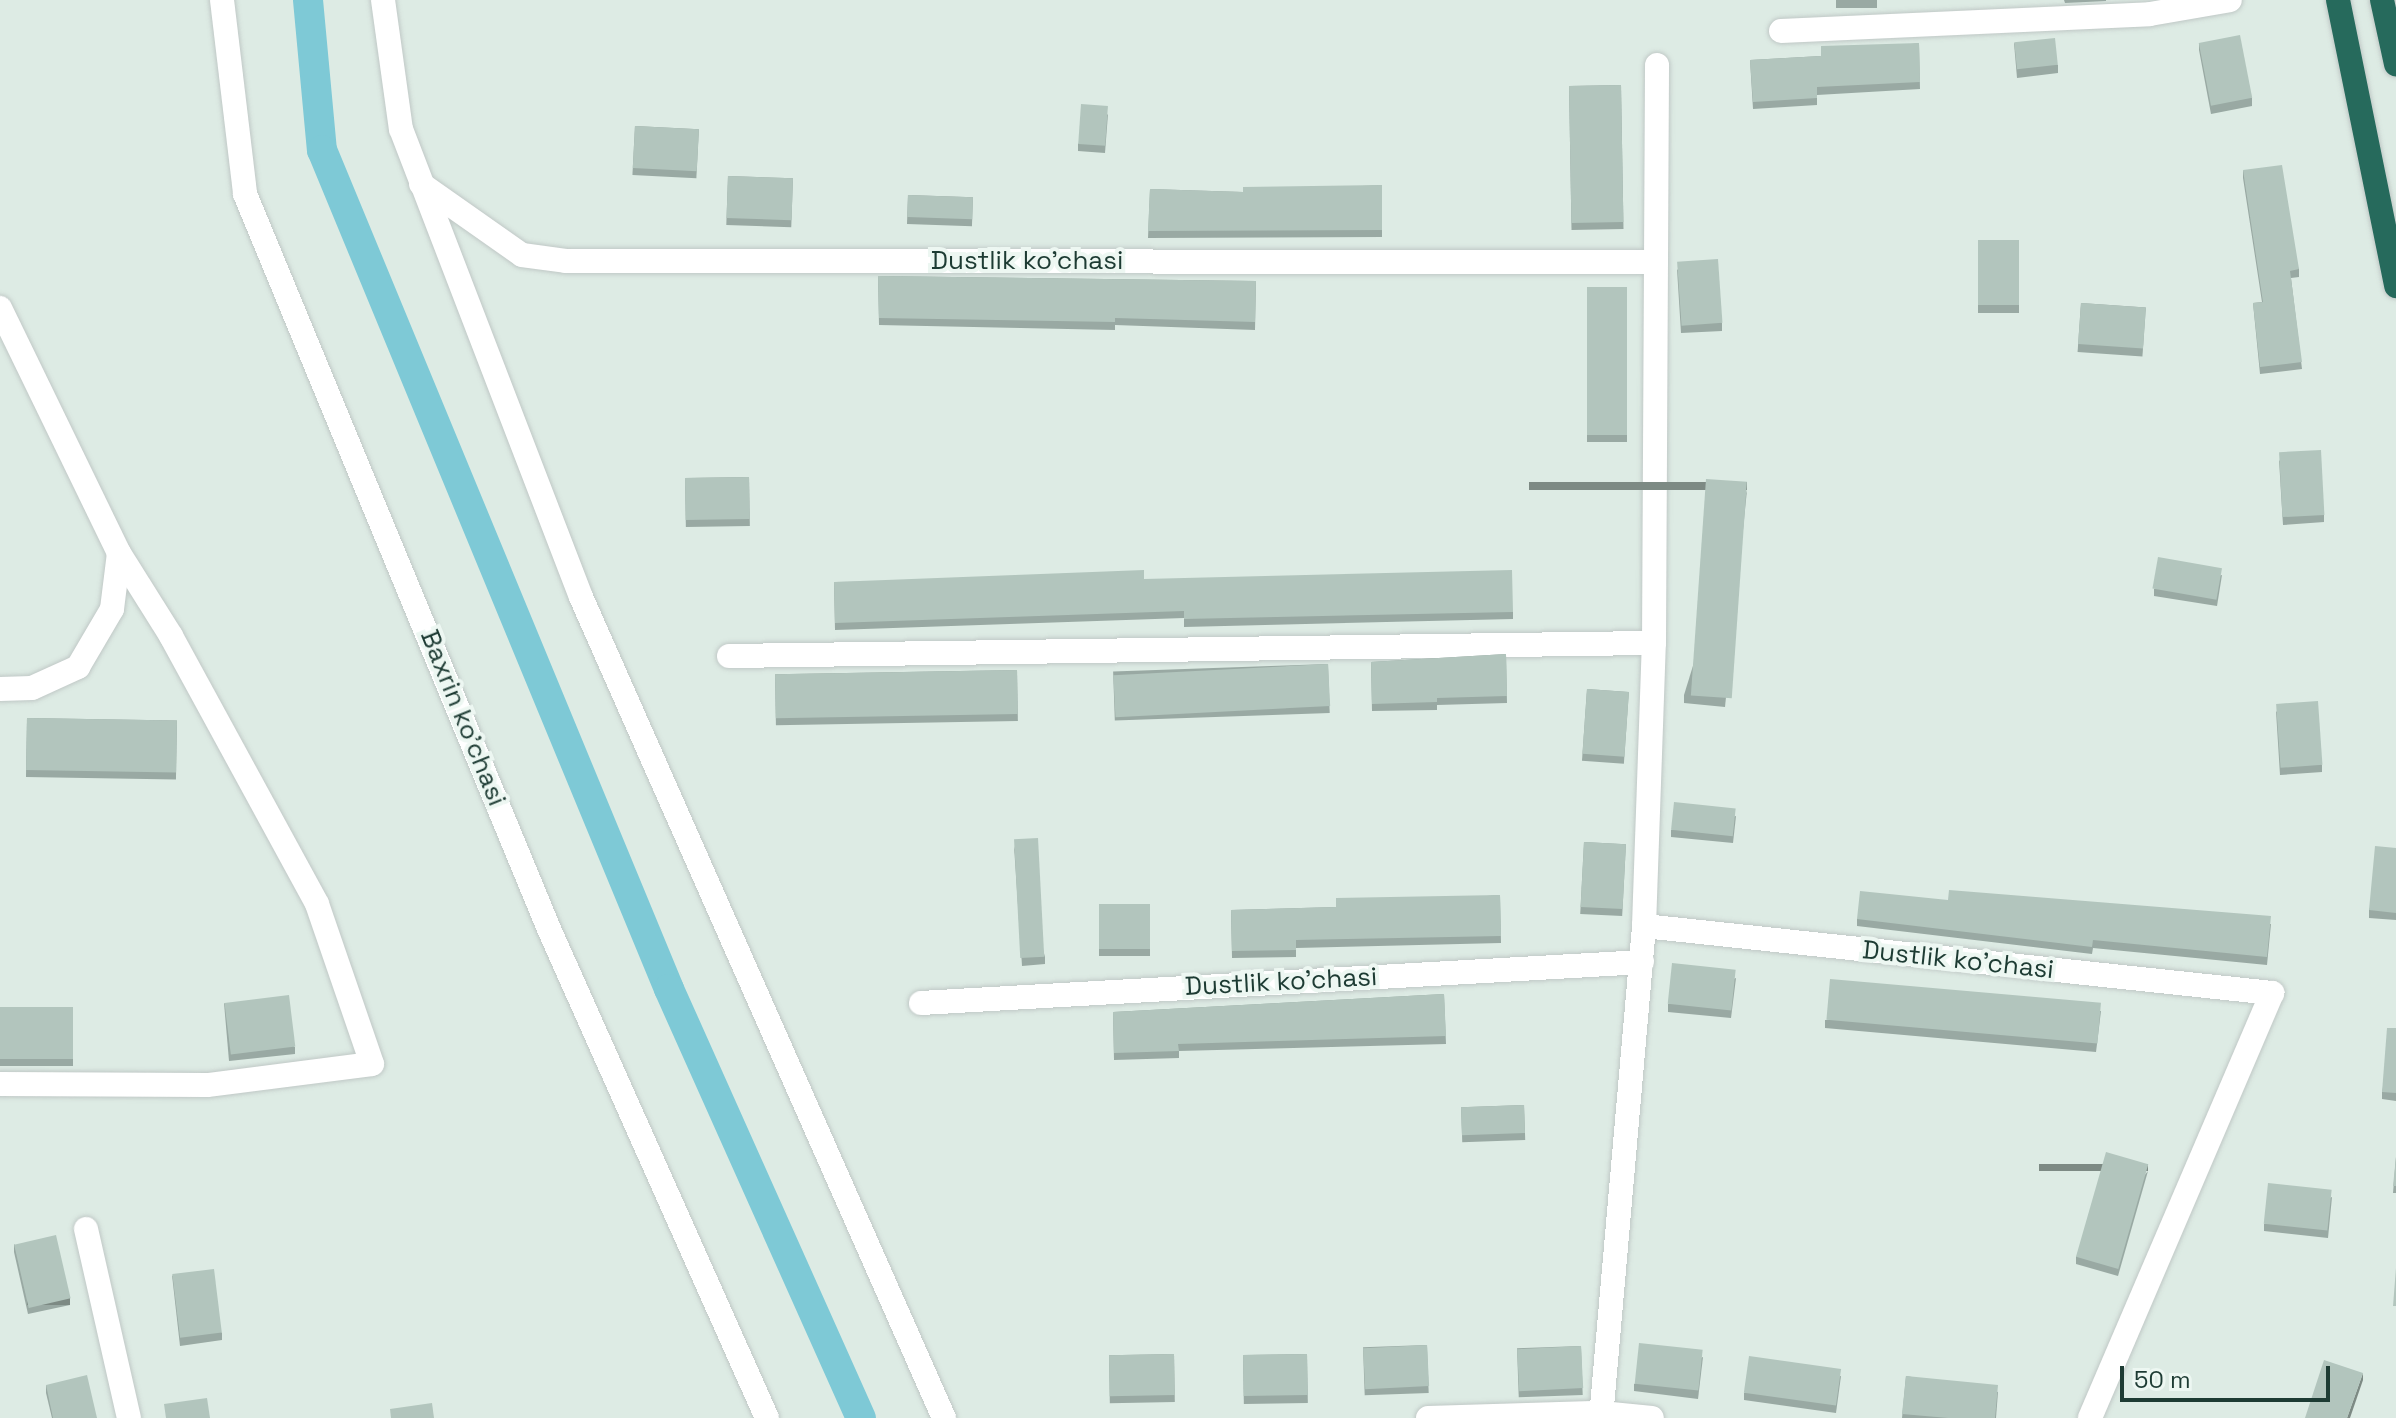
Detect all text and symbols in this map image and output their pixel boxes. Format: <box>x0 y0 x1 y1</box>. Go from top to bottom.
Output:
street label: Dustlik ko'chasi <box>931 245 1123 277</box>
street label: Baxrin ko'chasi <box>414 625 512 811</box>
street label: Dustlik ko'chasi <box>1861 934 2055 986</box>
street label: Dustlik ko'chasi <box>1184 961 1378 1003</box>
scale bar <box>2124 1350 2334 1400</box>
text: 50 m <box>2134 1364 2191 1395</box>

